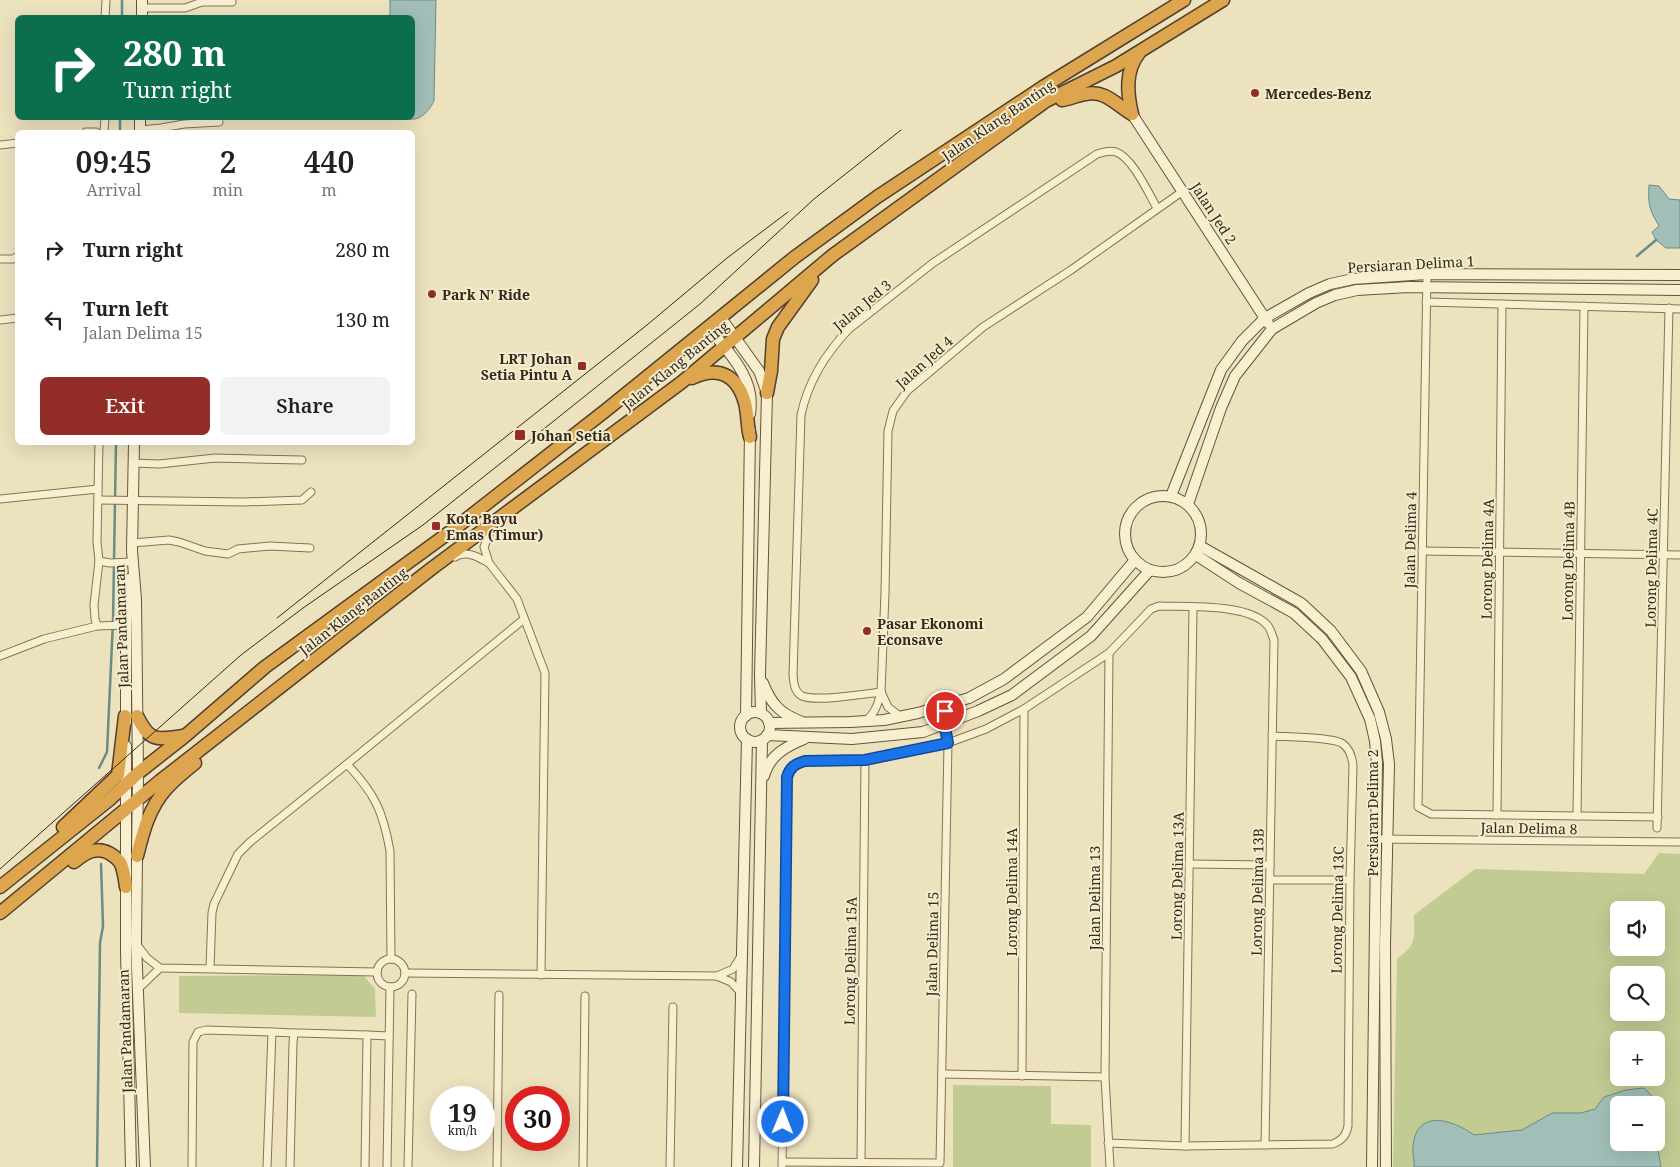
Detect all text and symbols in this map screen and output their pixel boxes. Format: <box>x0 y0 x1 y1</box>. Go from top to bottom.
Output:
text: 280 m <box>123 29 226 76</box>
icon: right <box>40 35 105 100</box>
text: Turn right <box>123 74 232 104</box>
street label: Jalan Klang Banting <box>937 75 1058 165</box>
place label: Mercedes-Benz <box>1265 84 1371 103</box>
marker: Mercedes-Benz <box>1249 87 1261 99</box>
text: 09:45 <box>76 141 152 182</box>
text: 2 <box>219 141 236 182</box>
text: 440 <box>304 141 354 182</box>
street label: Jalan Jed 2 <box>1186 177 1241 248</box>
text: Arrival <box>86 179 141 201</box>
text: min <box>213 179 243 201</box>
text: m <box>322 179 337 201</box>
icon: right <box>40 236 68 264</box>
text: Turn right <box>83 237 183 263</box>
text: 280 m <box>335 237 390 263</box>
street label: Persiaran Delima 1 <box>1347 251 1475 277</box>
street label: Jalan Jed 3 <box>828 275 895 336</box>
place label: Park N' Ride <box>442 285 530 304</box>
marker: Park N' Ride <box>426 288 438 300</box>
text: Turn left <box>83 296 169 322</box>
icon: left <box>40 306 68 334</box>
text: 130 m <box>335 307 390 333</box>
street label: Jalan Klang Banting <box>617 316 733 415</box>
text: Jalan Delima 15 <box>83 322 203 344</box>
street label: Jalan Jed 4 <box>891 331 957 393</box>
place label: LRT Johan Setia Pintu A <box>481 349 572 384</box>
marker: LRT Johan Setia Pintu A <box>576 360 588 372</box>
button: Exit <box>40 377 210 435</box>
button: Share <box>220 377 390 435</box>
place label: Johan Setia <box>530 426 611 445</box>
marker: Johan Setia <box>513 428 527 442</box>
street label: Jalan Delima 4 <box>1400 491 1420 590</box>
street label: Lorong Delima 4A <box>1476 498 1498 619</box>
street label: Lorong Delima 4B <box>1557 501 1579 621</box>
street label: Lorong Delima 4C <box>1640 508 1662 628</box>
place label: Kota Bayu Emas (Timur) <box>446 509 543 544</box>
marker: Kota Bayu Emas (Timur) <box>430 520 442 532</box>
street label: Jalan Klang Banting <box>294 563 411 660</box>
street label: Jalan Pandamaran <box>109 564 133 689</box>
place label: Pasar Ekonomi Econsave <box>877 614 984 649</box>
marker: Pasar Ekonomi Econsave <box>861 625 873 637</box>
pin <box>924 690 966 732</box>
icon: arrive <box>931 697 959 725</box>
street label: Persiaran Delima 2 <box>1363 749 1382 877</box>
street label: Lorong Delima 13A <box>1166 811 1188 940</box>
street label: Jalan Delima 8 <box>1479 818 1578 838</box>
street label: Lorong Delima 14A <box>1002 828 1021 956</box>
street label: Lorong Delima 13B <box>1246 828 1268 956</box>
street label: Jalan Delima 13 <box>1085 845 1104 951</box>
street label: Lorong Delima 13C <box>1326 846 1348 974</box>
street label: Jalan Delima 15 <box>922 892 942 997</box>
street label: Lorong Delima 15A <box>839 896 861 1025</box>
map controls <box>1610 901 1665 1151</box>
button: sound <box>1610 901 1665 956</box>
button: search <box>1610 966 1665 1021</box>
street label: Jalan Pandamaran <box>113 969 137 1094</box>
button: + <box>1610 1031 1665 1086</box>
speed limit sign: 30 <box>505 1086 570 1151</box>
text: 19 <box>448 1095 477 1129</box>
position arrow <box>756 1095 808 1147</box>
button: − <box>1610 1096 1665 1151</box>
text: km/h <box>448 1122 477 1139</box>

